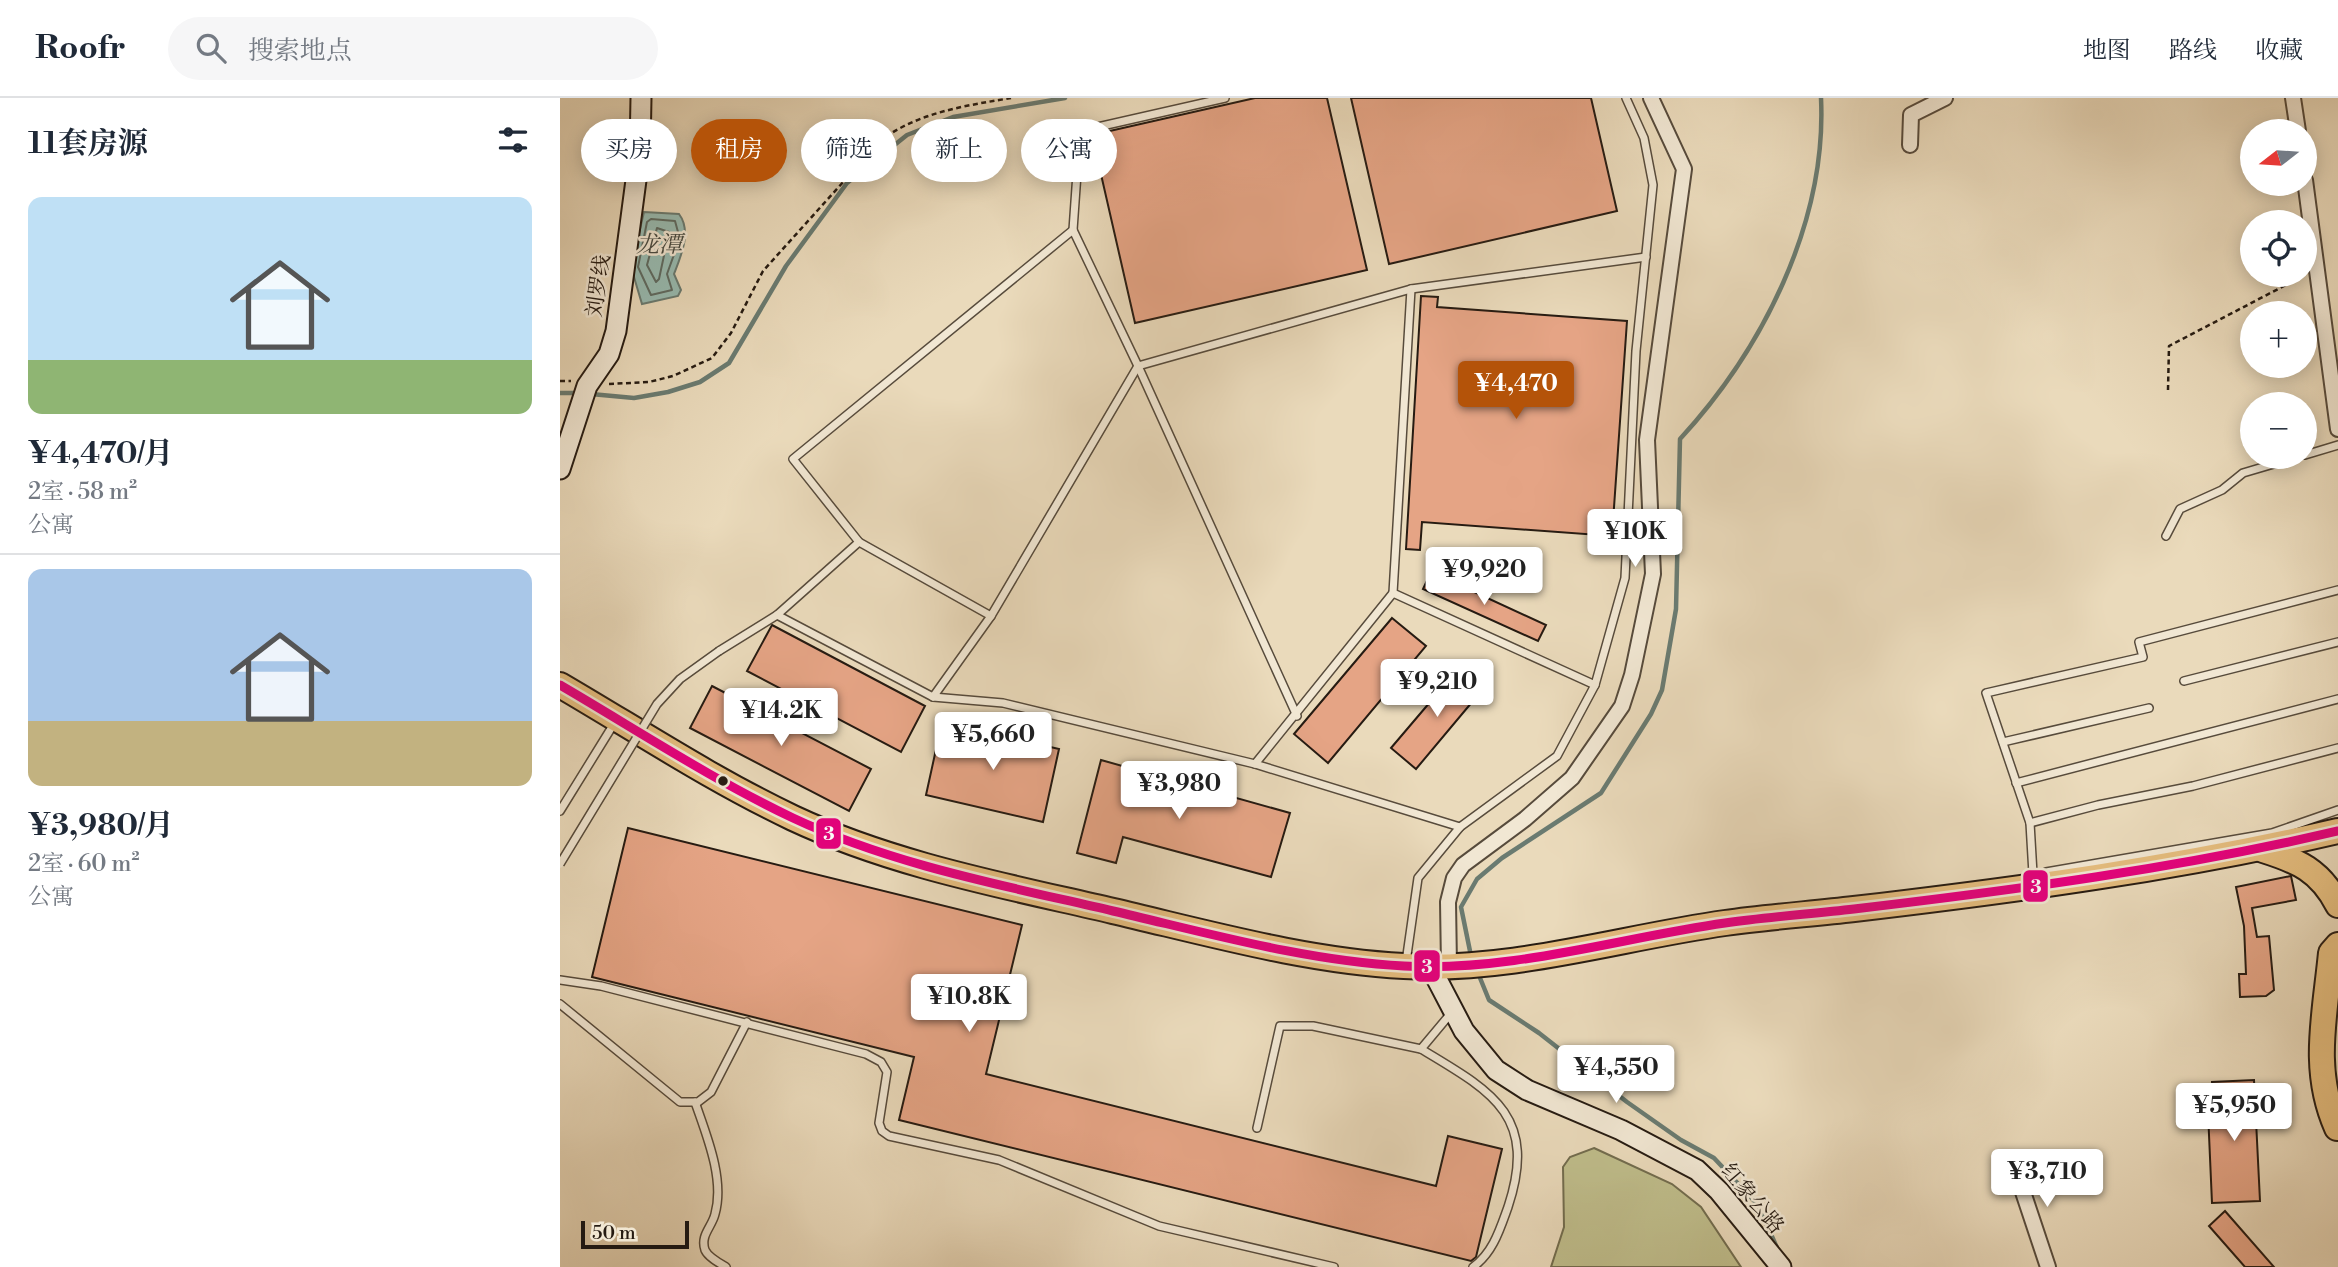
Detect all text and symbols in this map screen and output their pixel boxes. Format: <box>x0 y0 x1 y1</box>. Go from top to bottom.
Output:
search box <box>168 17 658 80</box>
text: Roofr <box>35 28 126 69</box>
icon: search <box>192 29 230 67</box>
text: 搜索地点 <box>248 35 352 67</box>
text: 地图 <box>2083 36 2131 66</box>
text: 路线 <box>2169 36 2217 66</box>
text: 收藏 <box>2255 36 2303 66</box>
chip: 买房 <box>581 119 677 182</box>
chip: 租房 <box>691 119 787 182</box>
chip: 筛选 <box>801 119 897 182</box>
chip: 新上 <box>911 119 1007 182</box>
chip: 公寓 <box>1021 119 1117 182</box>
north arrow <box>2240 119 2317 196</box>
map controls <box>2240 119 2317 469</box>
icon: filters <box>494 121 532 159</box>
text: 11套房源 <box>28 125 148 163</box>
button: locate <box>2240 210 2317 287</box>
water label: 龙潭 <box>636 231 686 259</box>
icon: home <box>217 242 343 368</box>
street label: 刘罗线 <box>582 253 616 319</box>
button: + <box>2240 301 2317 378</box>
pin: ¥4,470 <box>1459 362 1573 421</box>
text: ¥4,470 <box>1474 370 1558 398</box>
button: − <box>2240 392 2317 469</box>
text: ¥4,470/月 <box>28 435 173 473</box>
text: 2室 · 58 m² <box>28 478 137 506</box>
pin: ¥10K <box>1594 510 1676 569</box>
text: 公寓 <box>28 511 74 539</box>
text: ¥10K <box>1603 518 1667 546</box>
pin: ¥9,920 <box>1427 547 1541 607</box>
text: ¥9,920 <box>1442 556 1526 584</box>
icon: home <box>217 614 343 740</box>
pin: ¥9,210 <box>1380 660 1494 719</box>
text: ¥9,210 <box>1397 668 1477 696</box>
pin: ¥14.2K <box>724 688 838 748</box>
text: ¥14.2K <box>740 697 822 725</box>
pin: ¥5,660 <box>936 712 1050 772</box>
text: ¥5,660 <box>951 721 1035 749</box>
pin: ¥3,980 <box>1122 762 1236 821</box>
text: ¥3,980 <box>1137 770 1221 798</box>
unlabelled marker <box>716 774 730 788</box>
text: ¥3,980/月 <box>28 807 174 845</box>
line badge: 3 <box>815 817 842 850</box>
text: 3 <box>823 822 835 846</box>
text: 2室 · 60 m² <box>28 850 140 878</box>
line badge: 3 <box>2022 869 2049 903</box>
text: 3 <box>2030 875 2042 899</box>
text: 公寓 <box>28 883 74 911</box>
line badge: 3 <box>1413 949 1441 983</box>
text: 3 <box>1421 955 1433 979</box>
pin: ¥10.8K <box>912 974 1026 1034</box>
text: ¥10.8K <box>927 983 1011 1011</box>
pin: ¥4,550 <box>1559 1046 1673 1105</box>
text: ¥4,550 <box>1573 1054 1659 1082</box>
pin: ¥5,950 <box>2177 1084 2291 1143</box>
text: ¥5,950 <box>2192 1092 2276 1120</box>
pin: ¥3,710 <box>1990 1150 2104 1209</box>
street label: 红象公路 <box>1715 1158 1789 1240</box>
text: ¥3,710 <box>2007 1158 2087 1186</box>
scale bar <box>581 1218 690 1250</box>
text: 50 m <box>592 1221 636 1245</box>

